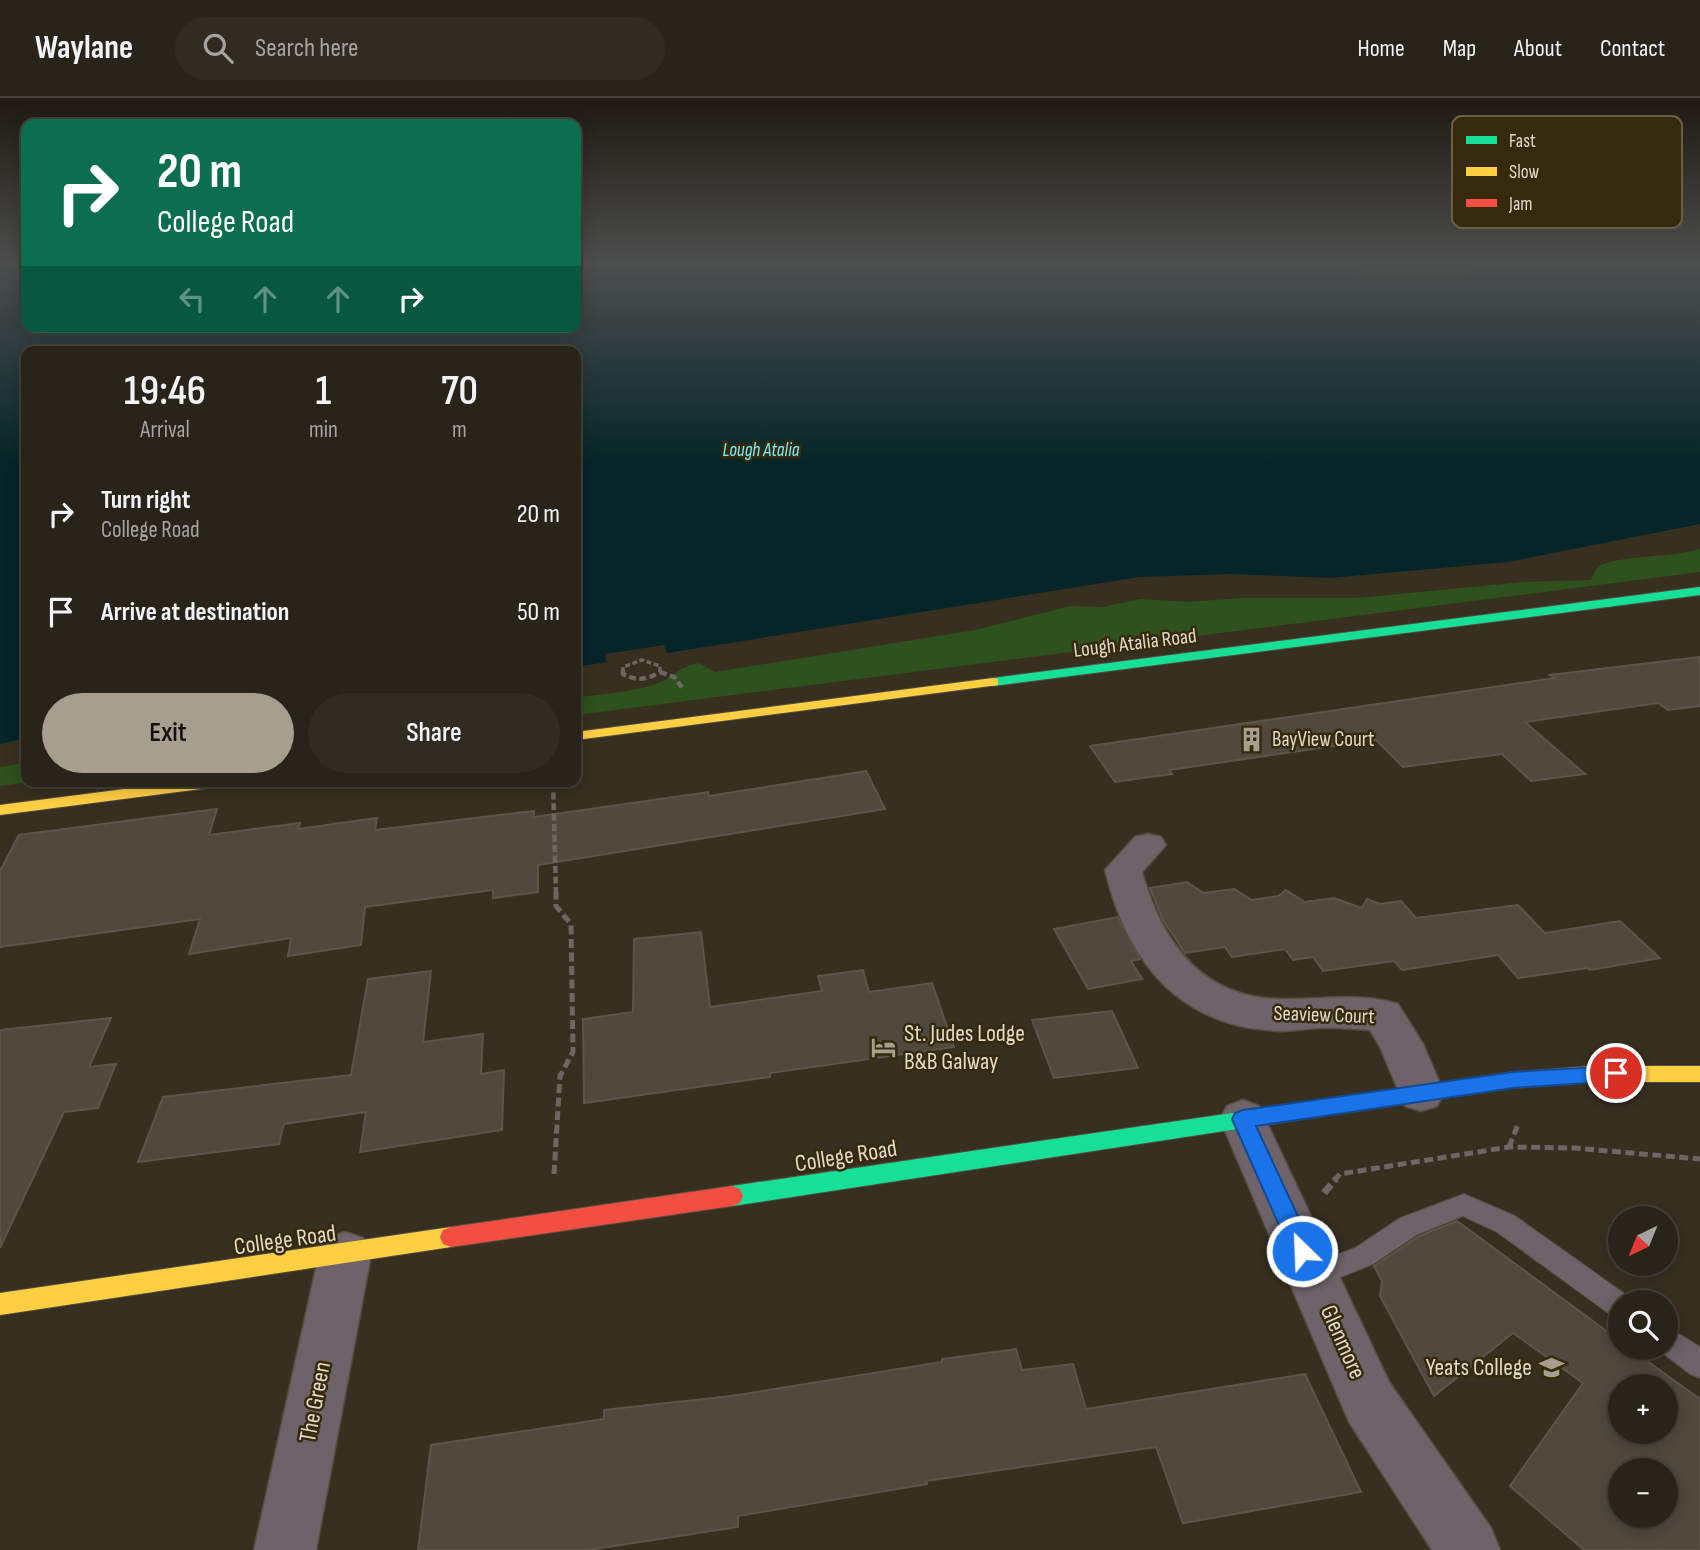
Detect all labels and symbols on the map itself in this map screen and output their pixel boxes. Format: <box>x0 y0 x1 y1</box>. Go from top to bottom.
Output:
legend <box>1452 116 1682 228</box>
text: Fast <box>1509 130 1536 153</box>
text: Slow <box>1509 161 1539 184</box>
text: Jam <box>1508 193 1532 216</box>
water label: Lough Atalia <box>722 439 800 462</box>
street label: Lough Atalia Road <box>1072 623 1198 663</box>
building icon: BayView Court <box>1238 725 1266 753</box>
place label: BayView Court <box>1272 727 1374 752</box>
street label: Seaview Court <box>1273 1001 1375 1029</box>
place label: St. Judes Lodge B&B Galway <box>904 1019 1025 1076</box>
hotel icon: St. Judes Lodge B&B Galway <box>870 1033 898 1061</box>
pin <box>1586 1043 1646 1103</box>
street label: College Road <box>793 1134 899 1178</box>
north arrow <box>1608 1206 1678 1276</box>
position arrow <box>1265 1214 1339 1288</box>
street label: College Road <box>232 1218 338 1262</box>
street label: Glenmore <box>1314 1301 1372 1383</box>
place label: Yeats College <box>1426 1353 1532 1382</box>
school or university icon: Yeats College <box>1538 1353 1566 1381</box>
street label: The Green <box>293 1359 337 1445</box>

